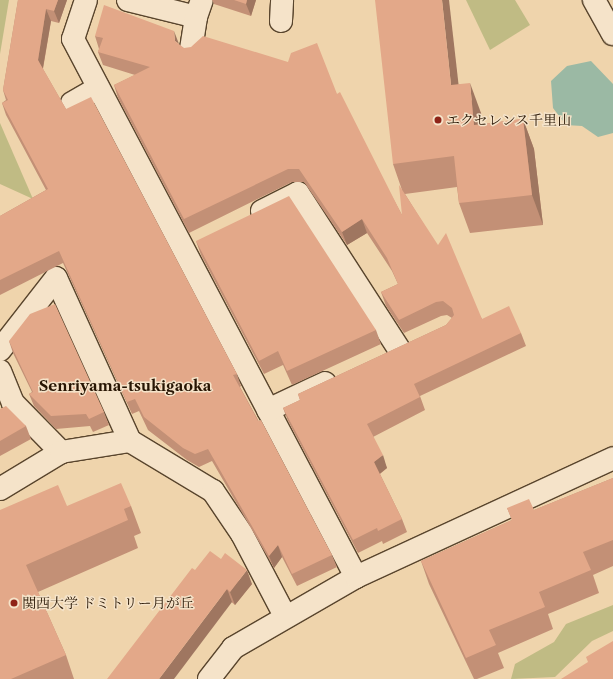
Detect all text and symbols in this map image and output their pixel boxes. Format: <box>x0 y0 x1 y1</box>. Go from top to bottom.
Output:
place label: エクセレンス千里山 <box>446 112 572 128</box>
marker: エクセレンス千里山 <box>433 115 443 125</box>
district label: Senriyama-tsukigaoka <box>39 377 211 395</box>
place label: 関西大学 ドミトリー月が丘 <box>22 595 194 611</box>
marker: 関西大学 ドミトリー月が丘 <box>9 598 19 608</box>

